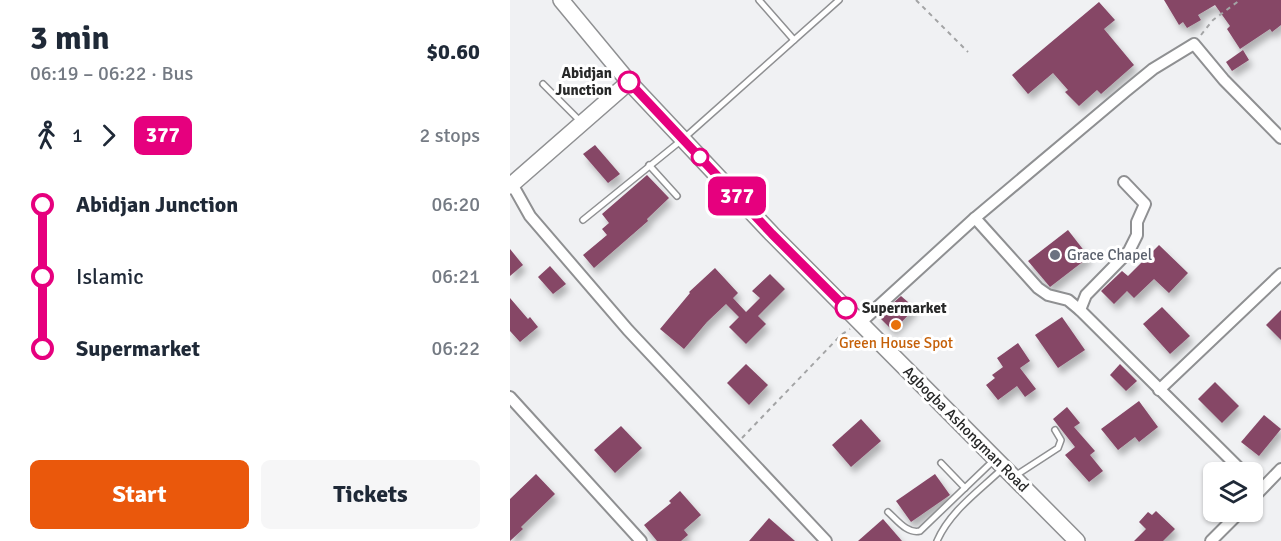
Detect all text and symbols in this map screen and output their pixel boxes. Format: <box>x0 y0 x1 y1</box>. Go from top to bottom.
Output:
text: 3 min <box>30 18 110 59</box>
text: $0.60 <box>426 38 480 65</box>
text: 06:19 – 06:22 · Bus <box>30 61 193 86</box>
place label: Abidjan Junction <box>555 64 612 99</box>
marker: Abidjan Junction <box>618 71 640 93</box>
icon: walk <box>30 119 63 152</box>
icon: forward <box>92 119 125 152</box>
text: 377 <box>146 122 180 148</box>
text: 1 <box>72 123 83 148</box>
text: 2 stops <box>419 123 480 148</box>
unlabelled marker <box>691 148 709 166</box>
line badge: 377 <box>702 176 772 216</box>
text: 377 <box>720 183 754 209</box>
text: Abidjan Junction <box>76 191 238 218</box>
text: 06:20 <box>431 192 480 217</box>
place label: Grace Chapel <box>1067 246 1152 264</box>
marker: Grace Chapel <box>1048 248 1062 262</box>
text: Islamic <box>76 263 144 290</box>
text: 06:21 <box>431 264 480 289</box>
marker: Supermarket <box>835 297 857 319</box>
place label: Supermarket <box>862 299 947 317</box>
marker: Green House Spot <box>889 318 903 332</box>
place label: Green House Spot <box>839 334 953 352</box>
text: Supermarket <box>76 335 200 362</box>
text: 06:22 <box>431 336 480 361</box>
street label: Agbogba Ashongman Road <box>899 362 1033 496</box>
button: Start <box>30 460 249 529</box>
button: Tickets <box>261 460 480 529</box>
map controls <box>1203 462 1263 522</box>
button: layers <box>1203 462 1263 522</box>

